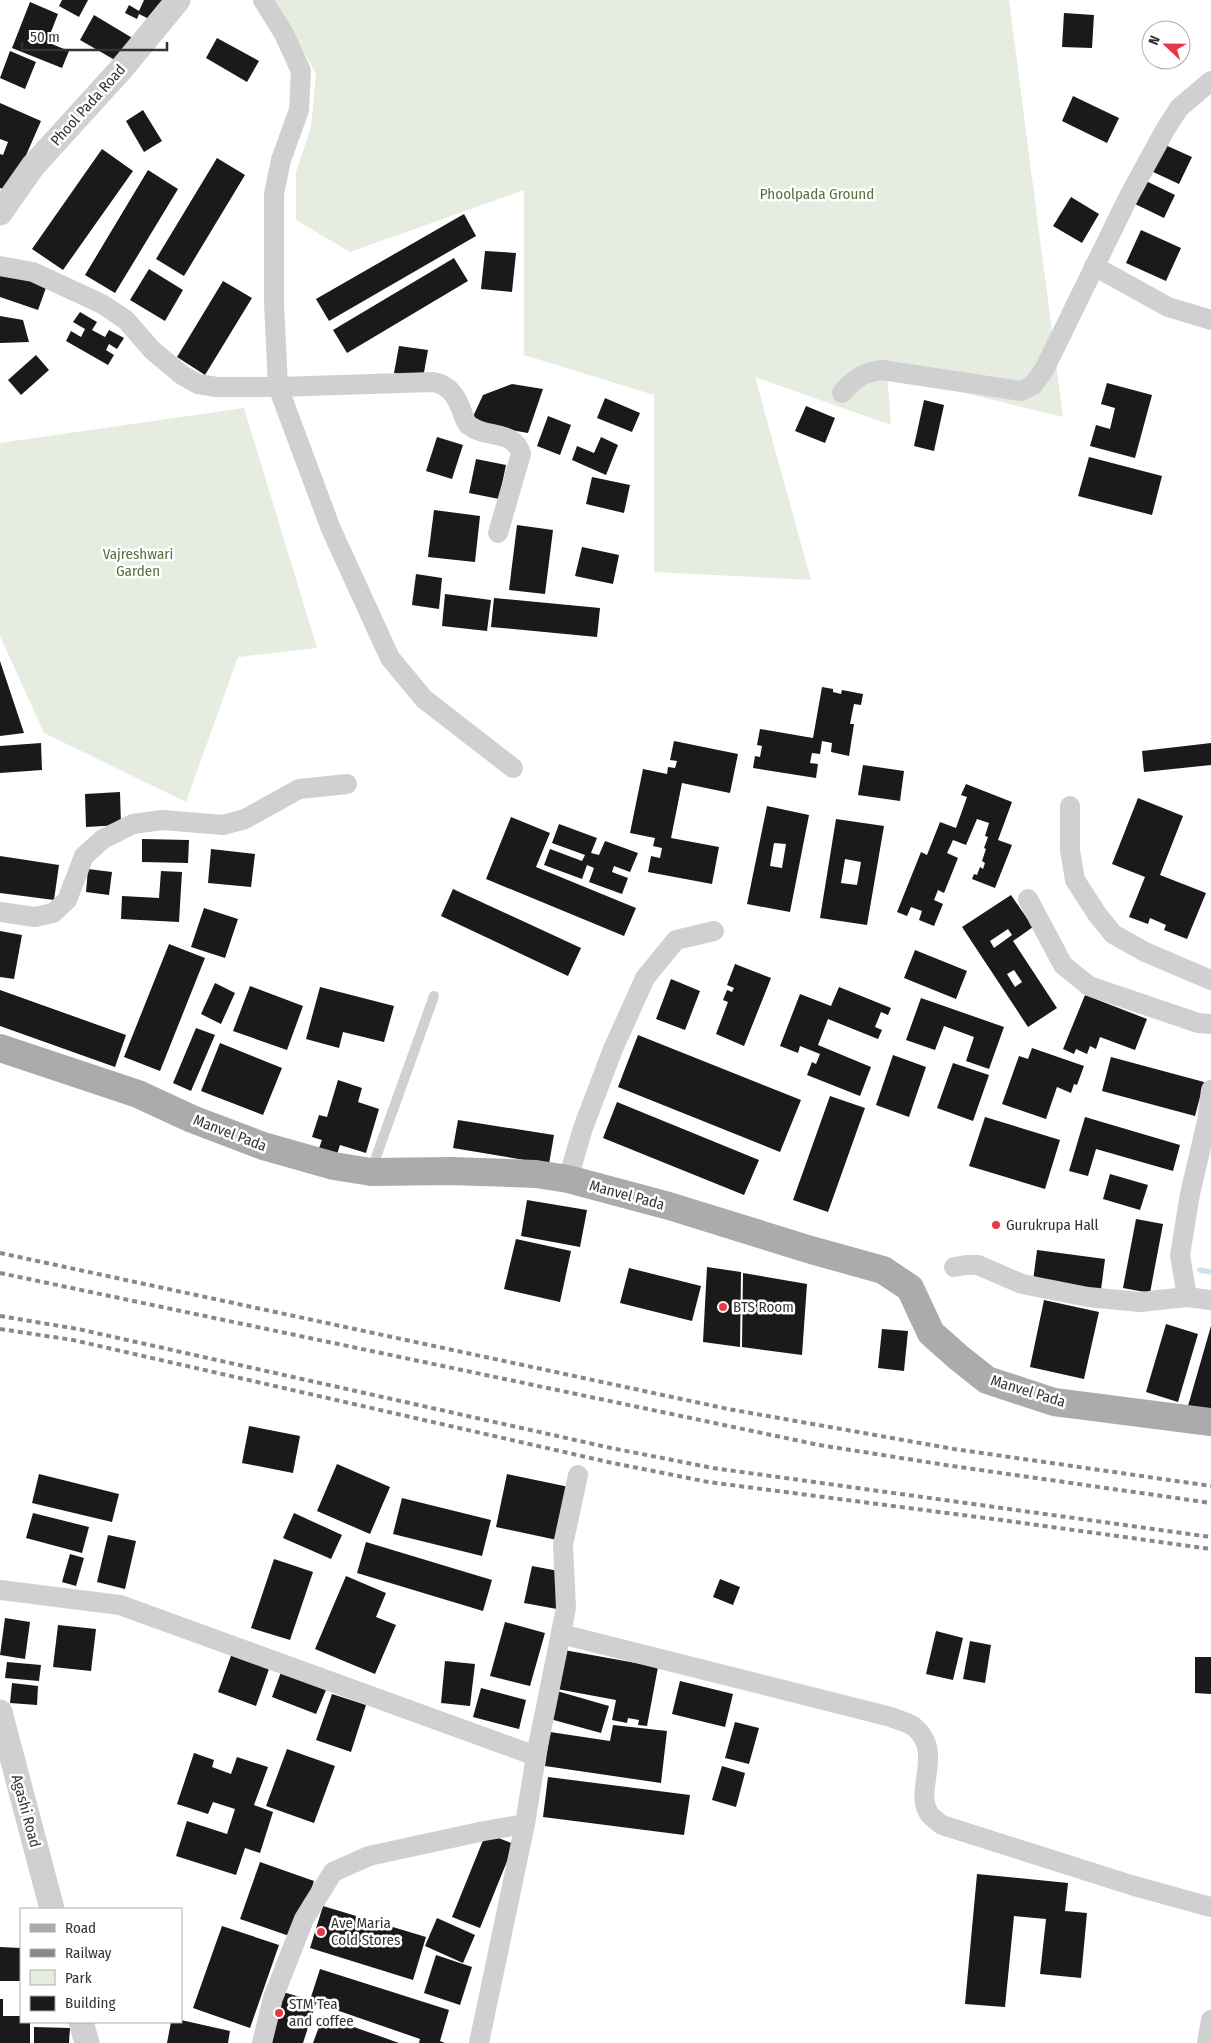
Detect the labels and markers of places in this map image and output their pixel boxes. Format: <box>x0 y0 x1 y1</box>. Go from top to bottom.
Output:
place label: Gurukrupa Hall <box>1006 1216 1099 1234</box>
marker: Gurukrupa Hall <box>990 1219 1002 1231</box>
place label: BTS Room <box>733 1298 794 1316</box>
marker: BTS Room <box>717 1301 729 1313</box>
place label: Ave Maria Cold Stores <box>331 1914 400 1949</box>
marker: Ave Maria Cold Stores <box>315 1926 327 1938</box>
place label: STM Tea and coffee <box>289 1995 354 2030</box>
marker: STM Tea and coffee <box>273 2007 285 2019</box>

